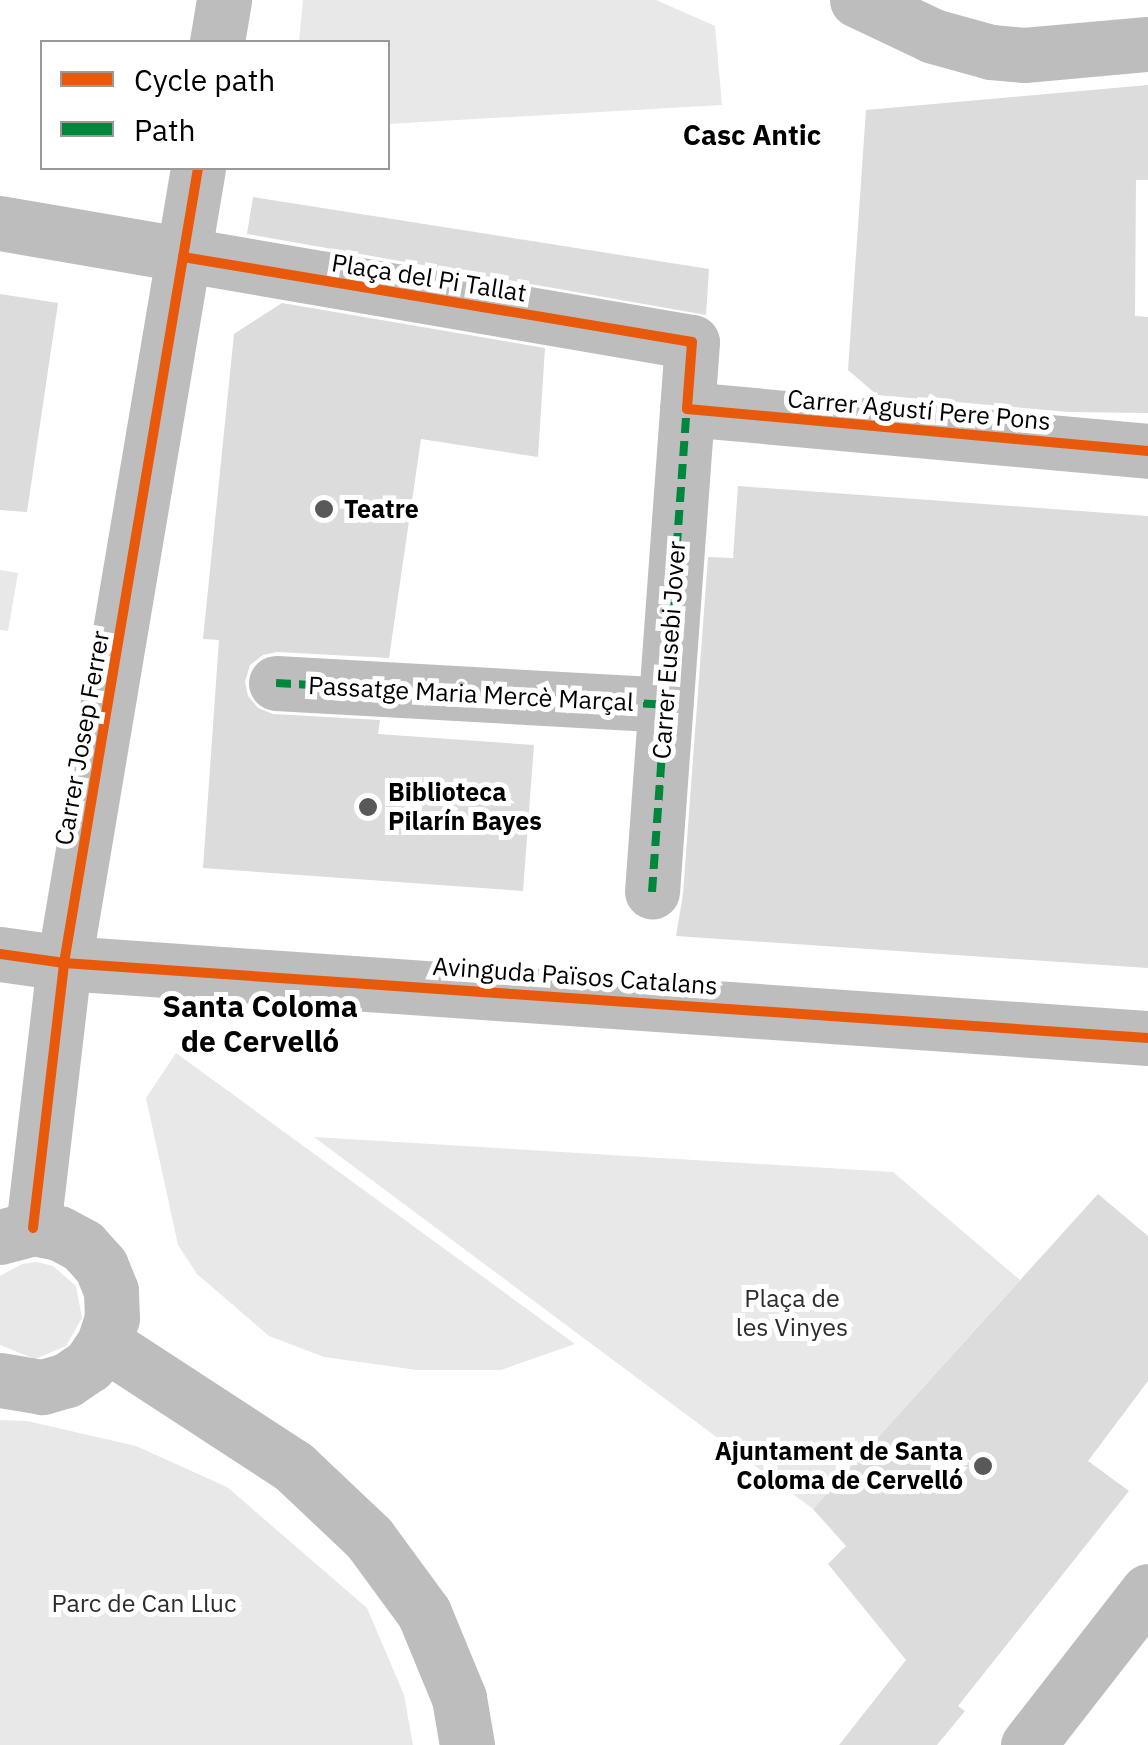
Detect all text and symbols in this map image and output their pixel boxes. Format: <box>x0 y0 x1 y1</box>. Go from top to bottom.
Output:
legend <box>40 40 390 170</box>
text: Cycle path <box>134 60 275 99</box>
text: Path <box>134 110 195 149</box>
district label: Casc Antic <box>683 118 821 152</box>
street label: Plaça del Pi Tallat <box>329 248 529 308</box>
street label: Carrer Agustí Pere Pons <box>786 384 1052 436</box>
place label: Teatre <box>344 494 419 524</box>
marker: Teatre <box>313 498 335 520</box>
street label: Carrer Eusebi Jover <box>646 540 692 760</box>
street label: Carrer Josep Ferrer <box>48 628 116 848</box>
street label: Passatge Maria Mercè Marçal <box>308 670 634 718</box>
place label: Biblioteca Pilarín Bayes <box>388 778 542 837</box>
marker: Biblioteca Pilarín Bayes <box>357 796 379 818</box>
street label: Avinguda Països Catalans <box>432 951 718 1001</box>
district label: Santa Coloma de Cervelló <box>162 988 358 1058</box>
park label: Plaça de les Vinyes <box>736 1284 848 1343</box>
place label: Ajuntament de Santa Coloma de Cervelló <box>715 1437 963 1496</box>
marker: Ajuntament de Santa Coloma de Cervelló <box>972 1455 994 1477</box>
park label: Parc de Can Lluc <box>52 1588 236 1618</box>

